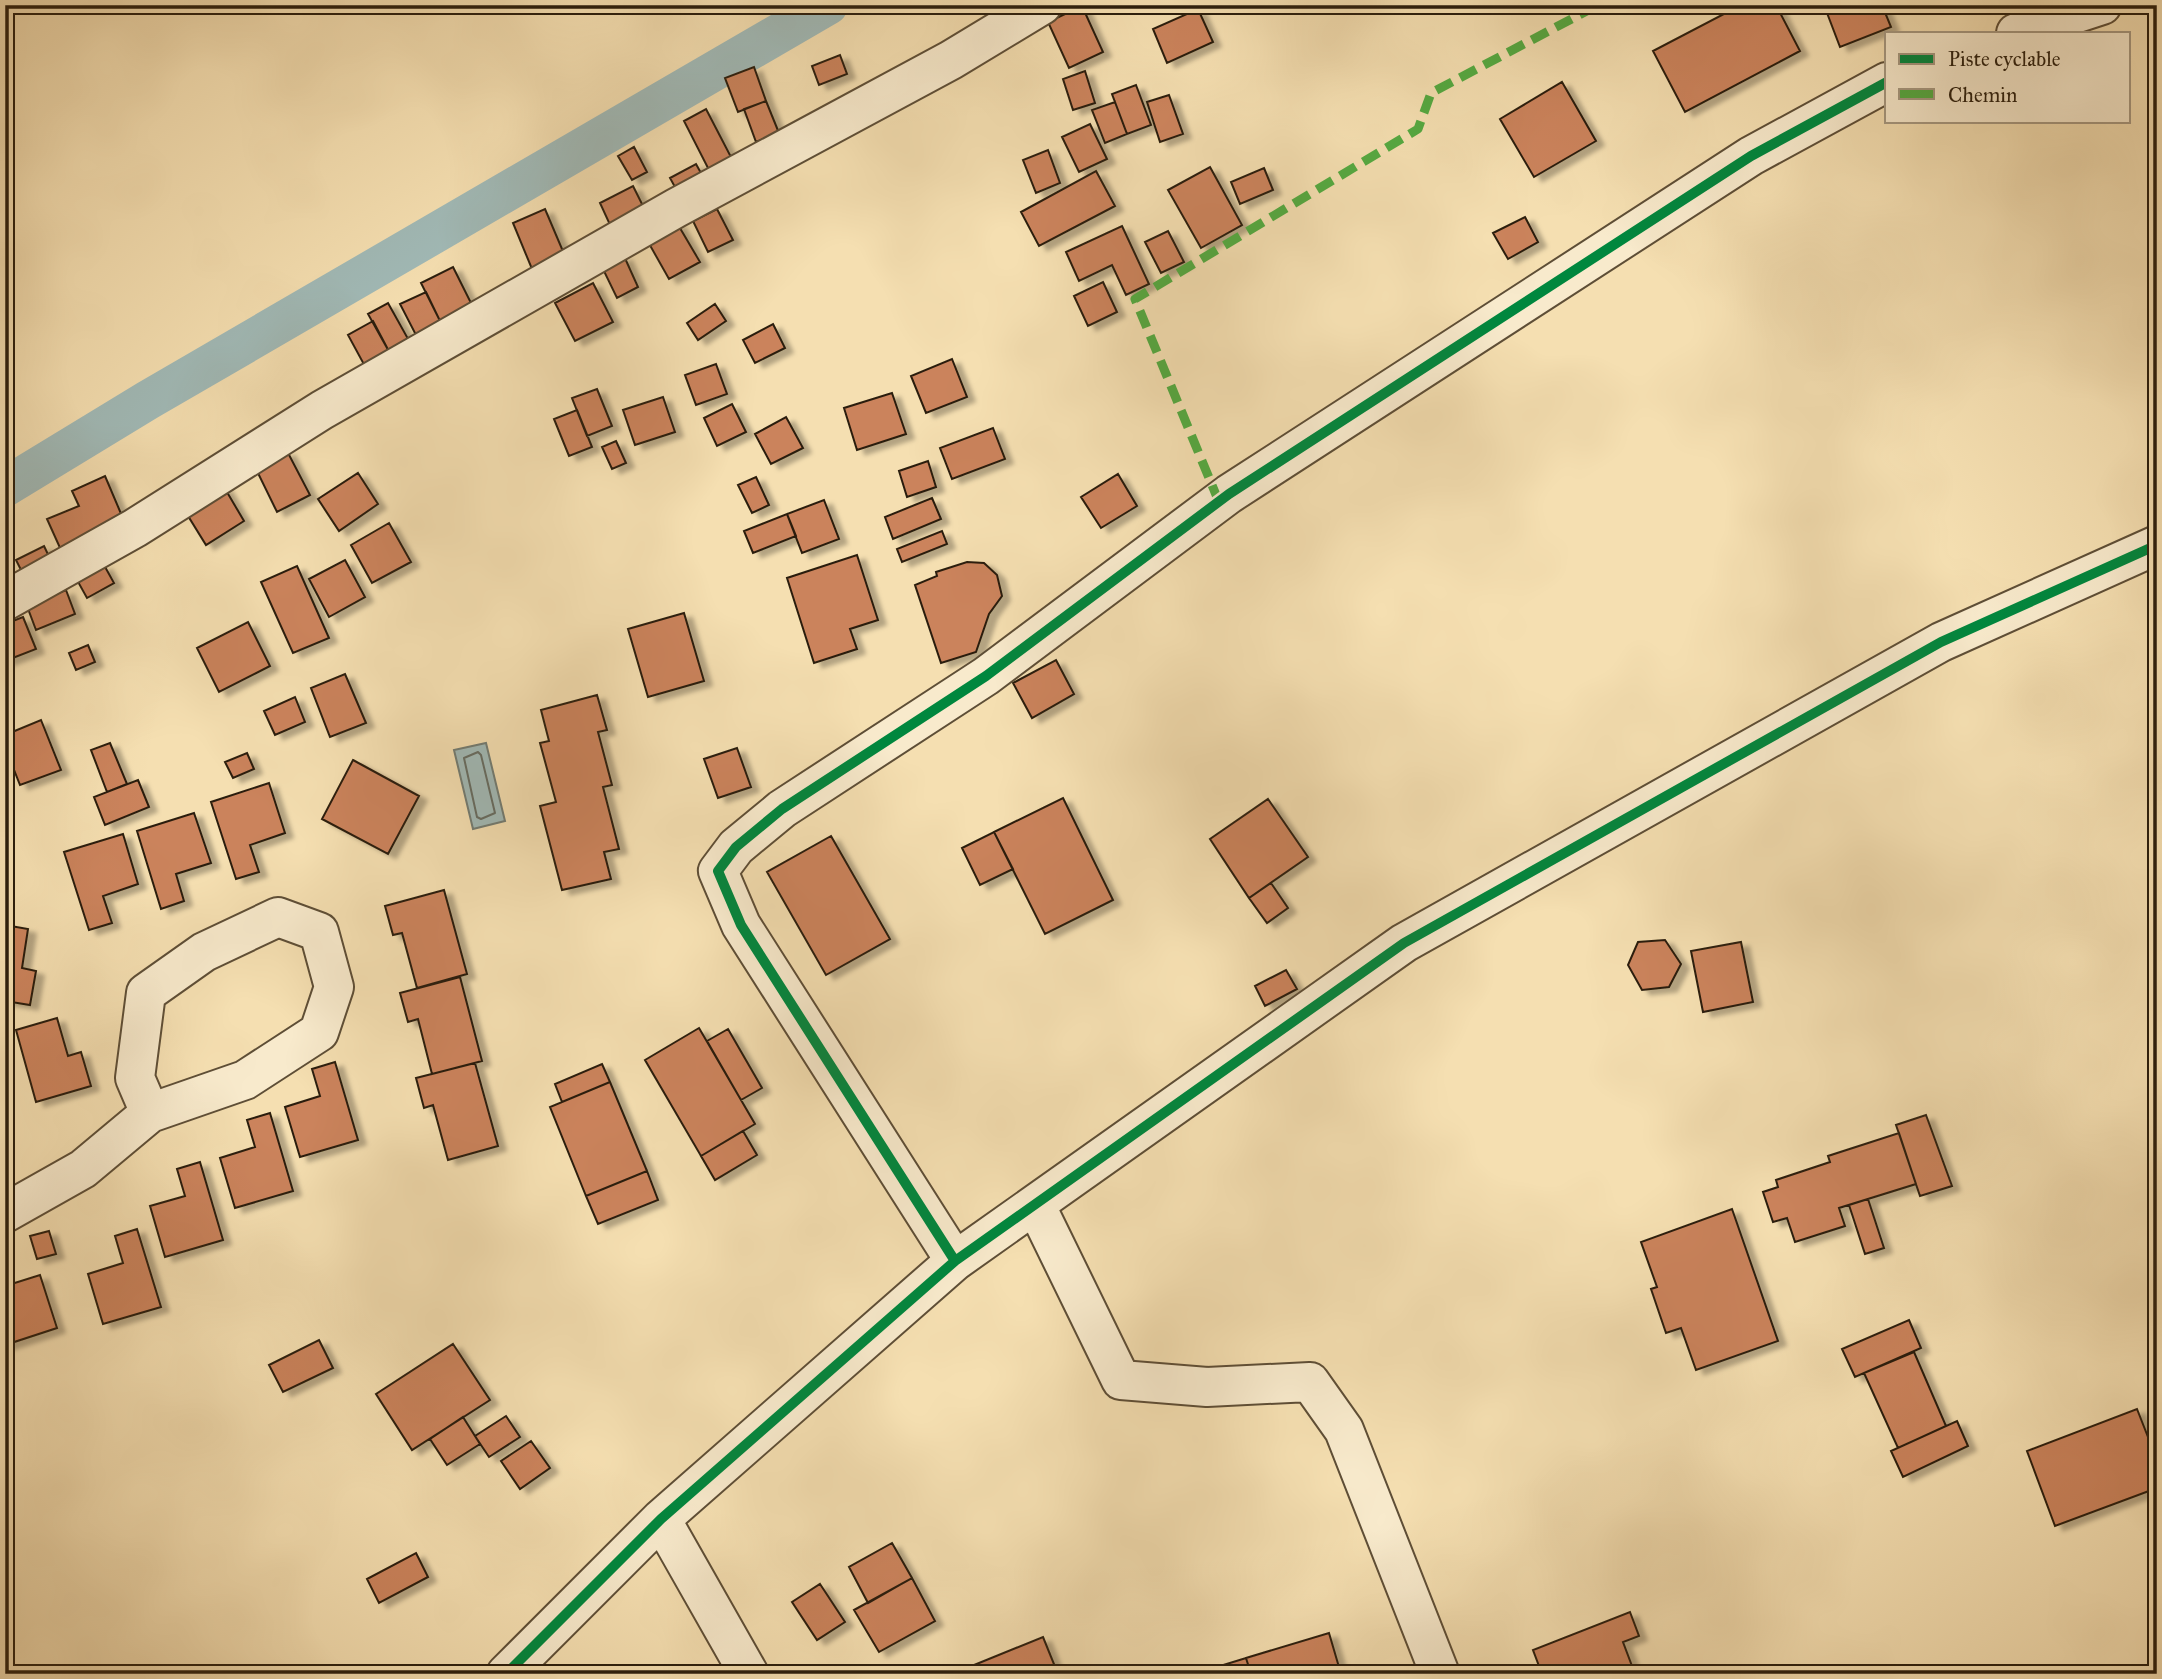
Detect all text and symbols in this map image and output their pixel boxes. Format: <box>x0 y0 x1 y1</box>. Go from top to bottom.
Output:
legend <box>1885 32 2130 122</box>
text: Piste cyclable <box>1948 46 2061 72</box>
text: Chemin <box>1948 82 2017 108</box>

